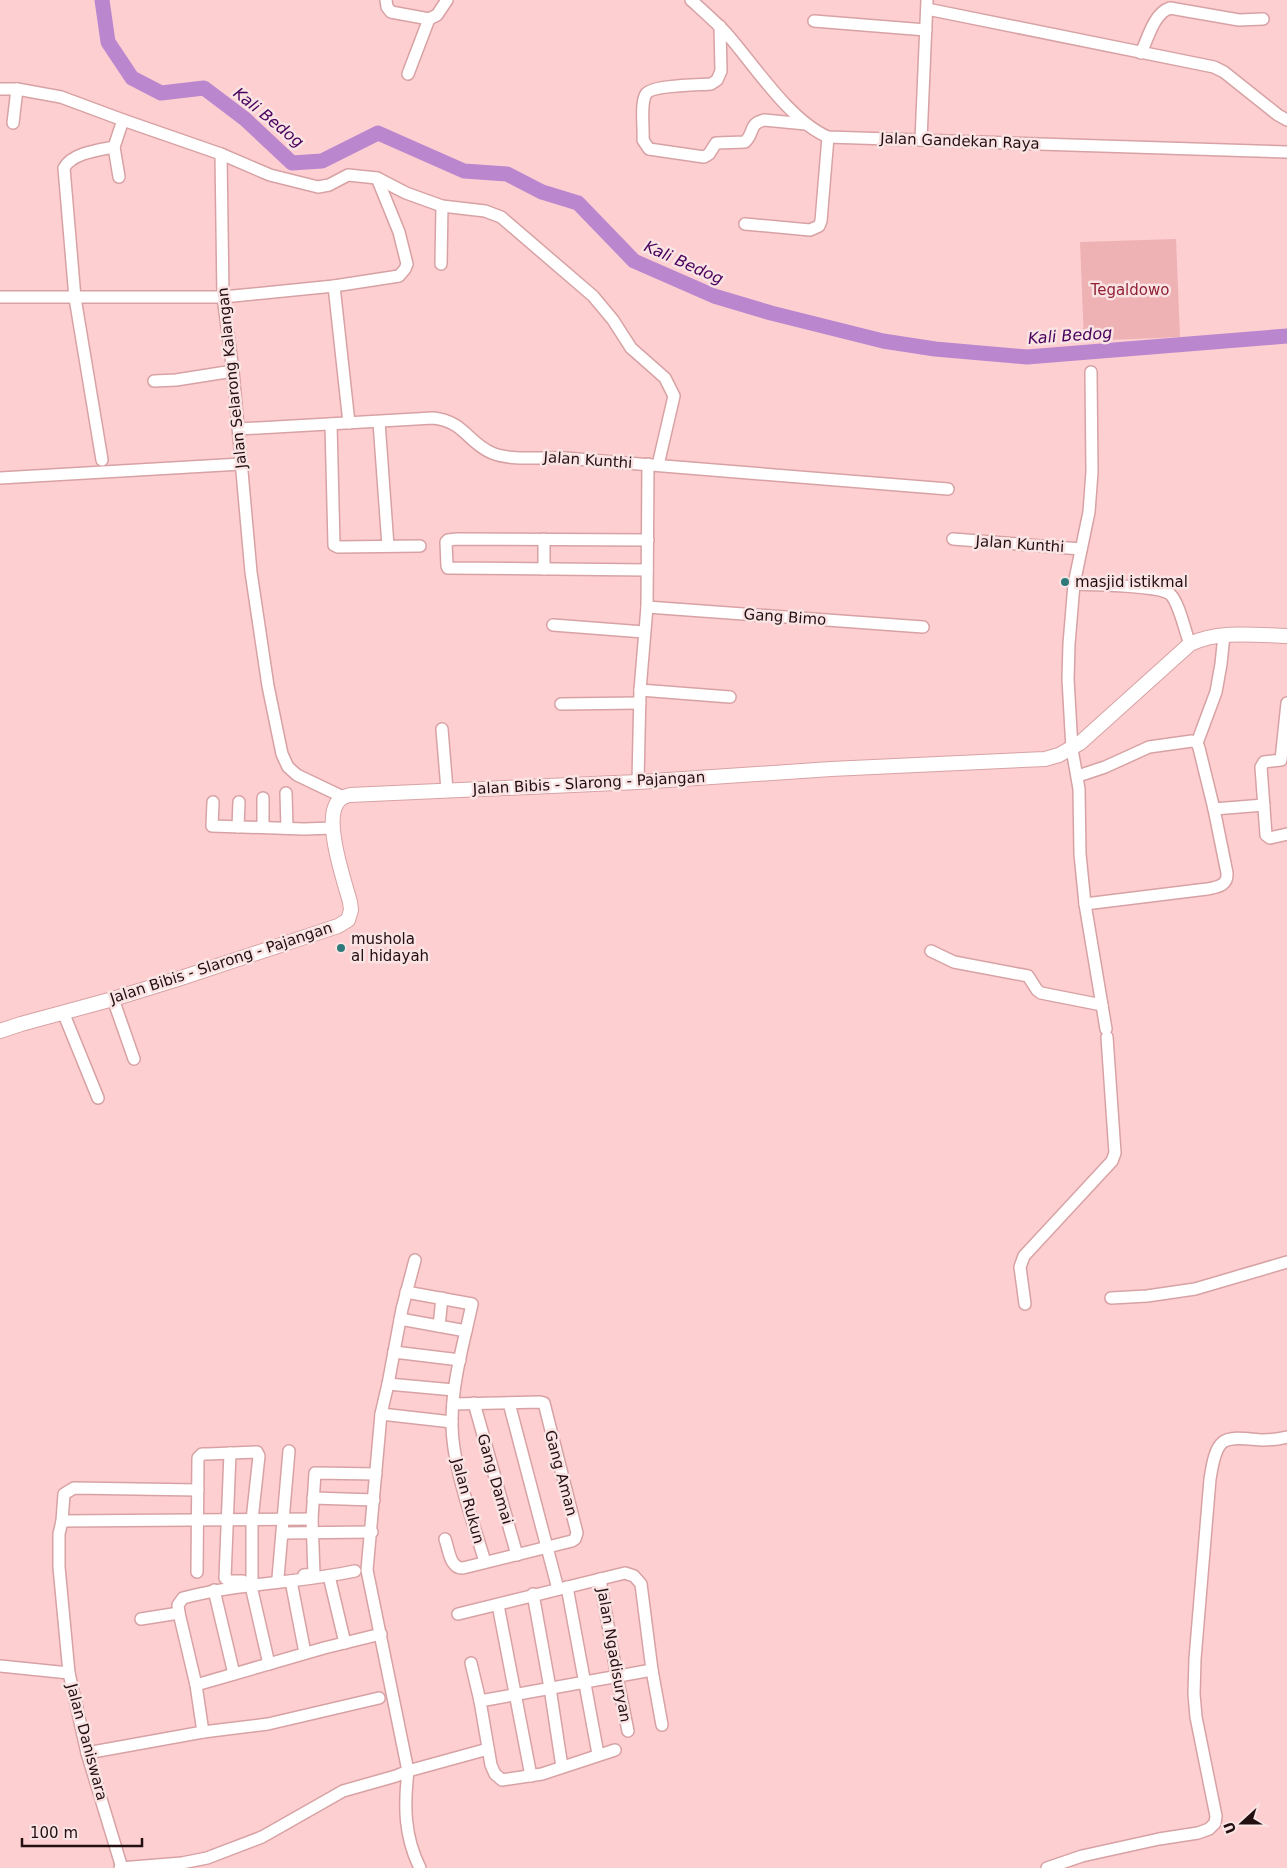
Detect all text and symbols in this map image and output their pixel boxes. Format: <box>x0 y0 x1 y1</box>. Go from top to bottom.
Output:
water label: Kali Bedog <box>230 83 308 151</box>
street label: Jalan Gandekan Raya <box>879 129 1040 153</box>
water label: Kali Bedog <box>641 237 726 288</box>
park label: Tegaldowo <box>1090 281 1169 299</box>
street label: Jalan Selarong Kalangan <box>214 287 251 470</box>
water label: Kali Bedog <box>1027 323 1113 348</box>
street label: Jalan Kunthi <box>542 448 633 472</box>
street label: Jalan Kunthi <box>974 532 1065 556</box>
place label: masjid istikmal <box>1075 573 1188 591</box>
marker: masjid istikmal <box>1059 576 1071 588</box>
street label: Gang Bimo <box>743 605 827 629</box>
street label: Jalan Bibis - Slarong - Pajangan <box>471 768 706 798</box>
street label: Jalan Bibis - Slarong - Pajangan <box>107 918 334 1008</box>
place label: mushola al hidayah <box>351 930 429 965</box>
marker: mushola al hidayah <box>335 942 347 954</box>
street label: Gang Aman <box>541 1428 581 1518</box>
street label: Gang Damai <box>473 1432 517 1526</box>
street label: Jalan Rukun <box>448 1455 488 1546</box>
street label: Jalan Ngadisuryan <box>593 1586 635 1723</box>
street label: Jalan Daniswara <box>62 1681 111 1802</box>
north arrow <box>1217 1798 1267 1848</box>
scale bar <box>22 1816 142 1848</box>
text: U <box>1220 1819 1239 1836</box>
text: 100 m <box>30 1824 78 1842</box>

